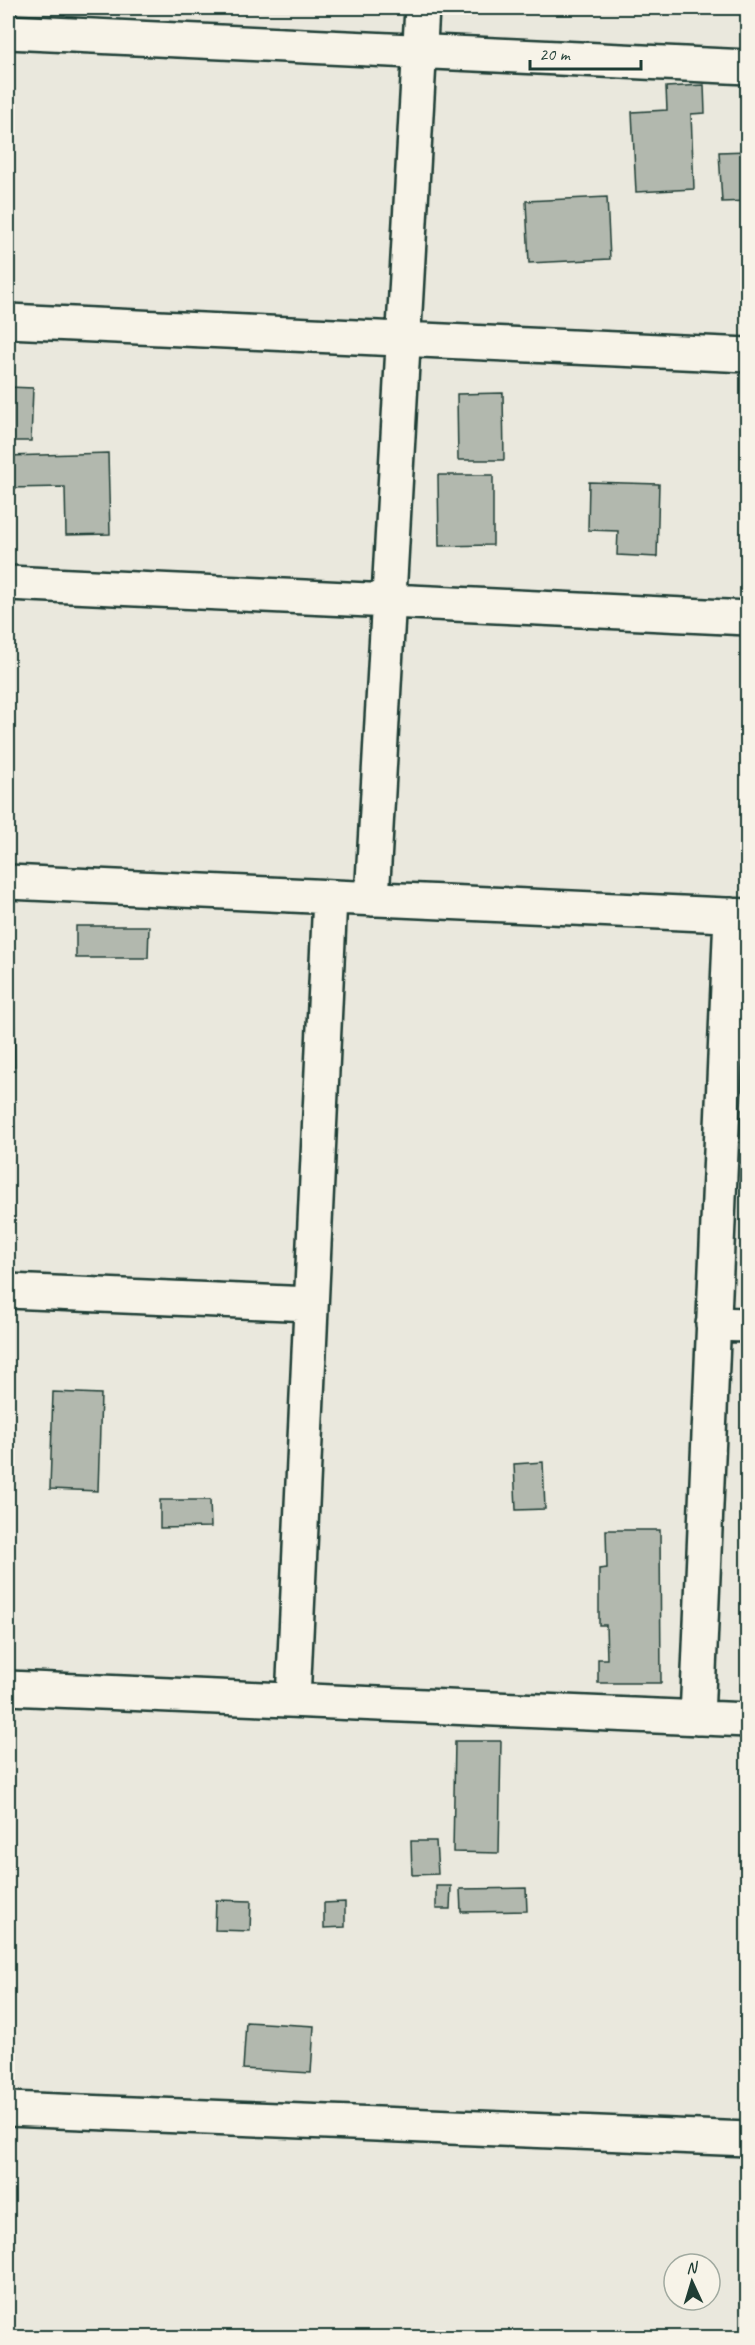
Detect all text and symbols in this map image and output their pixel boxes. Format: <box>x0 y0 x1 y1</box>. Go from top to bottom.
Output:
scale bar <box>530 33 641 71</box>
text: 20 m <box>539 43 572 65</box>
north arrow <box>662 2252 722 2312</box>
text: N <box>685 2257 700 2278</box>

